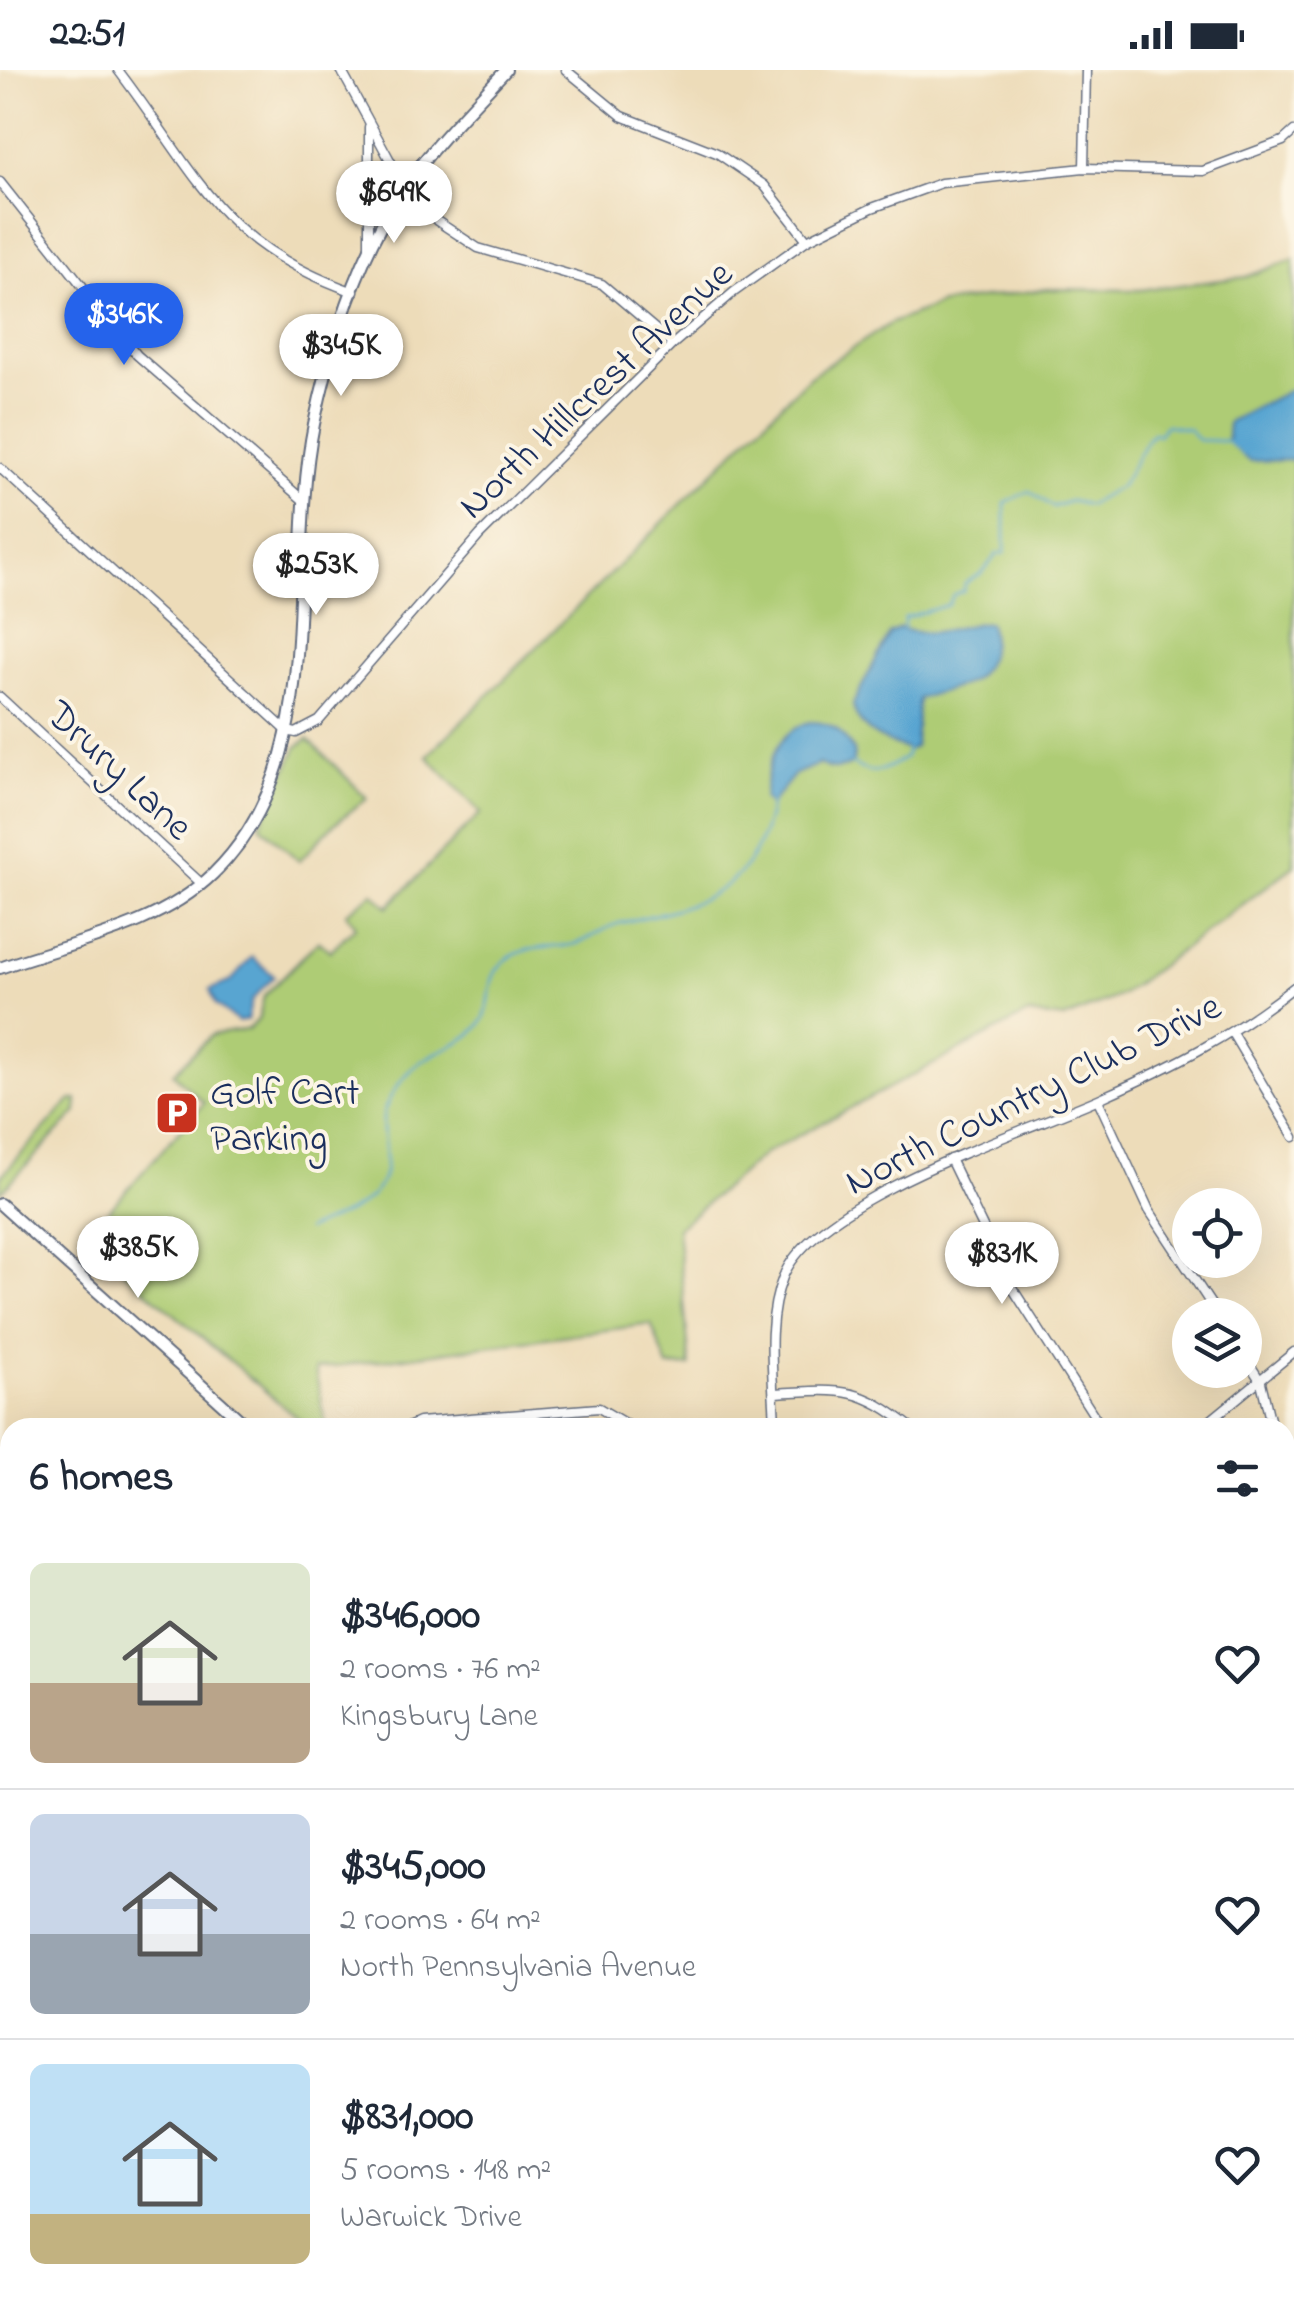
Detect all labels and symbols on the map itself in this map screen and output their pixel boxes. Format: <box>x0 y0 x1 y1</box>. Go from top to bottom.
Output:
pin: $649K <box>324 161 464 246</box>
street label: North Hillcrest Avenue <box>446 248 748 535</box>
pin: $346K <box>54 283 194 368</box>
pin: $345K <box>271 314 411 399</box>
pin: $253K <box>246 533 386 618</box>
street label: Drury Lane <box>30 688 205 856</box>
street label: North Country Club Drive <box>836 979 1232 1213</box>
place label: Golf Cart Parking <box>210 1065 359 1170</box>
parking icon: Golf Cart Parking <box>154 1090 200 1136</box>
pin: $385K <box>68 1216 208 1301</box>
pin: $831K <box>932 1222 1072 1307</box>

